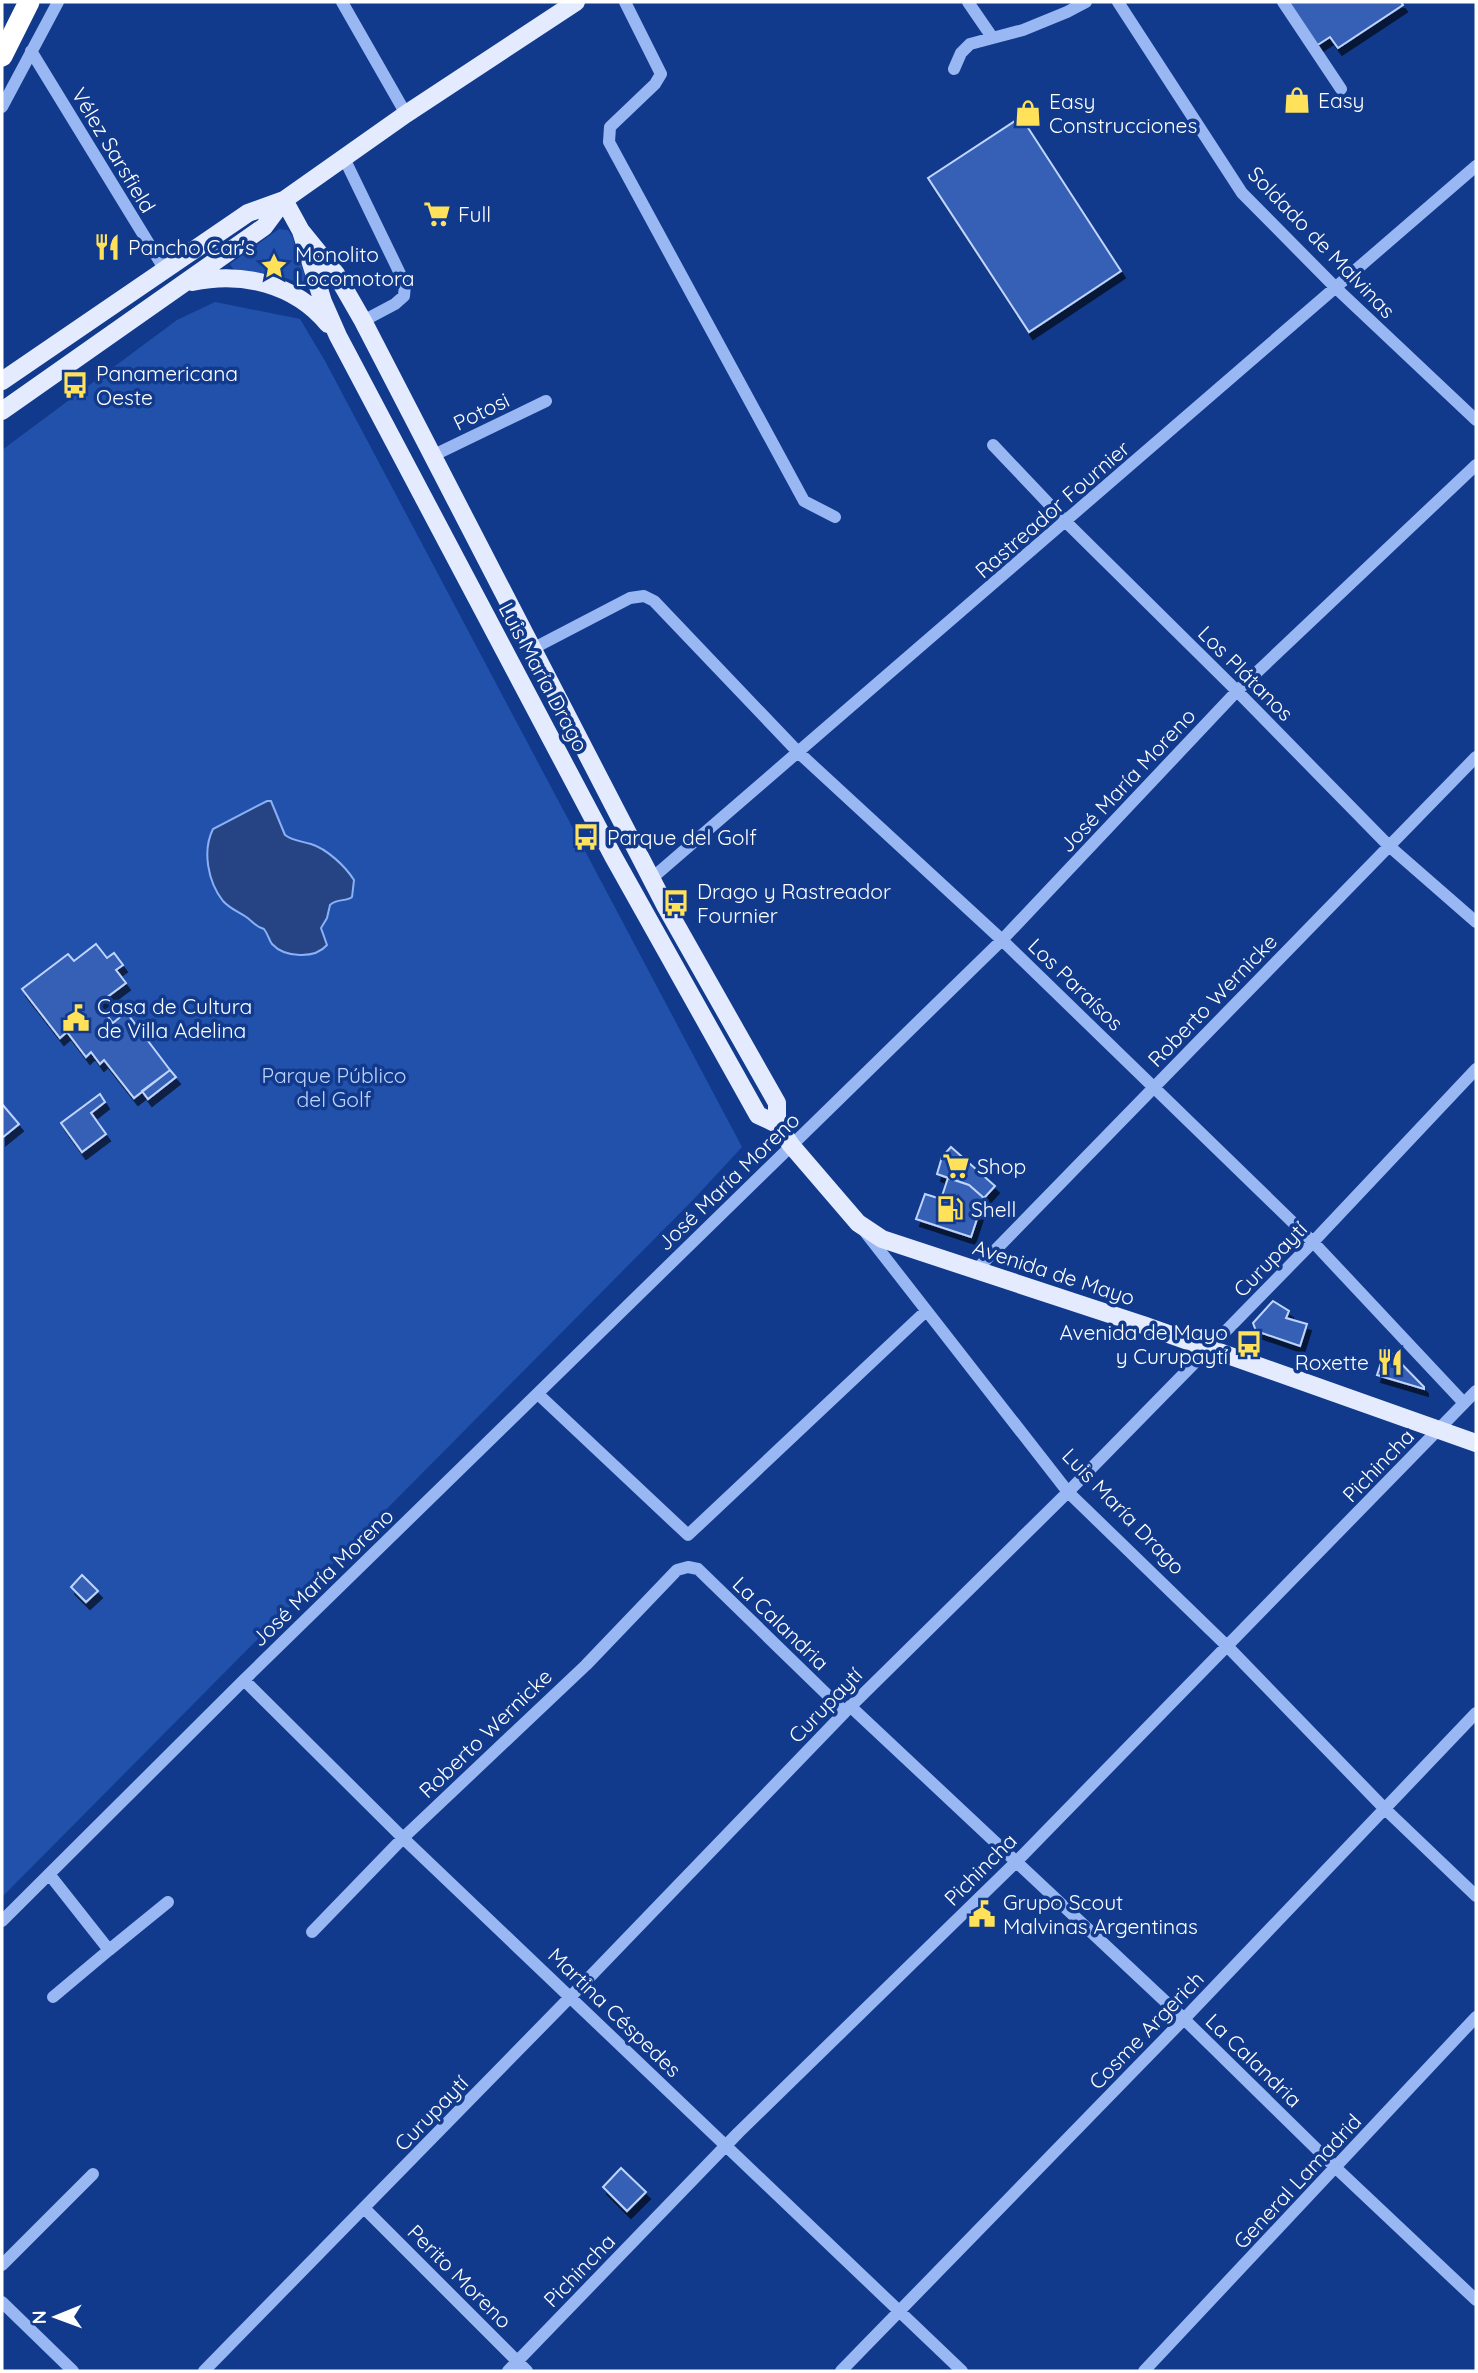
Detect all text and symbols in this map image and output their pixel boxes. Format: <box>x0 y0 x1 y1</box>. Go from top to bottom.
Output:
street label: Vélez Sarsfield <box>66 83 162 217</box>
shop icon: Easy <box>1282 85 1312 115</box>
place label: Easy <box>1318 87 1364 113</box>
place label: Easy Construcciones <box>1049 88 1197 138</box>
shop icon: Easy Construcciones <box>1013 98 1043 128</box>
street label: Soldado de Malvinas <box>1243 161 1401 323</box>
supermarket icon: Full <box>422 199 452 229</box>
place label: Full <box>458 201 491 227</box>
restaurant icon: Pancho Car's <box>92 232 122 262</box>
place label: Pancho Car's <box>128 234 255 260</box>
place label: Monolito Locomotora <box>295 241 415 291</box>
place icon: Monolito Locomotora <box>259 251 289 281</box>
place label: Panamericana Oeste <box>96 360 238 410</box>
bus stop icon: Panamericana Oeste <box>60 370 90 400</box>
street label: Potosi <box>449 386 513 436</box>
street label: Rastreador Fournier <box>969 435 1135 583</box>
street label: Luis María Drago <box>494 598 594 756</box>
street label: Los Plátanos <box>1193 620 1299 726</box>
street label: José María Moreno <box>1054 703 1200 857</box>
bus stop icon: Parque del Golf <box>571 822 601 852</box>
place label: Parque del Golf <box>607 824 757 850</box>
place label: Drago y Rastreador Fournier <box>697 878 891 928</box>
bus stop icon: Drago y Rastreador Fournier <box>661 888 691 918</box>
street label: Roberto Wernicke <box>1142 928 1282 1072</box>
street label: Los Paraísos <box>1023 932 1129 1036</box>
place label: Casa de Cultura de Villa Adelina <box>97 993 252 1043</box>
public building icon: Casa de Cultura de Villa Adelina <box>61 1003 91 1033</box>
park label: Parque Público del Golf <box>261 1062 407 1112</box>
street label: José María Moreno <box>651 1106 805 1256</box>
supermarket icon: Shop <box>941 1151 971 1181</box>
place label: Shop <box>977 1153 1026 1179</box>
fuel station icon: Shell <box>935 1194 965 1224</box>
place label: Shell <box>971 1196 1016 1222</box>
street label: Curupaytí <box>1228 1216 1313 1302</box>
street label: Avenida de Mayo <box>970 1234 1138 1310</box>
place label: Avenida de Mayo y Curupaytí <box>1059 1319 1228 1369</box>
bus stop icon: Avenida de Mayo y Curupaytí <box>1234 1329 1264 1359</box>
restaurant icon: Roxette <box>1375 1347 1405 1377</box>
place label: Roxette <box>1295 1349 1369 1375</box>
street label: Pichincha <box>1337 1423 1419 1507</box>
street label: Luis María Drago <box>1057 1442 1191 1580</box>
street label: José María Moreno <box>245 1502 399 1652</box>
street label: La Calandria <box>727 1571 835 1675</box>
street label: Curupaytí <box>783 1662 868 1748</box>
street label: Roberto Wernicke <box>413 1663 557 1803</box>
street label: Pichincha <box>938 1827 1022 1911</box>
place label: Grupo Scout Malvinas Argentinas <box>1003 1889 1198 1939</box>
public building icon: Grupo Scout Malvinas Argentinas <box>967 1899 997 1929</box>
street label: Martina Céspedes <box>543 1942 687 2082</box>
street label: Cosme Argerich <box>1083 1965 1209 2095</box>
street label: La Calandria <box>1200 2008 1308 2112</box>
street label: Curupaytí <box>389 2070 474 2156</box>
street label: General Lamadrid <box>1228 2108 1366 2254</box>
street label: Perito Moreno <box>403 2219 517 2333</box>
street label: Pichincha <box>538 2228 620 2312</box>
north arrow <box>21 2282 91 2352</box>
text: N <box>27 2310 51 2324</box>

